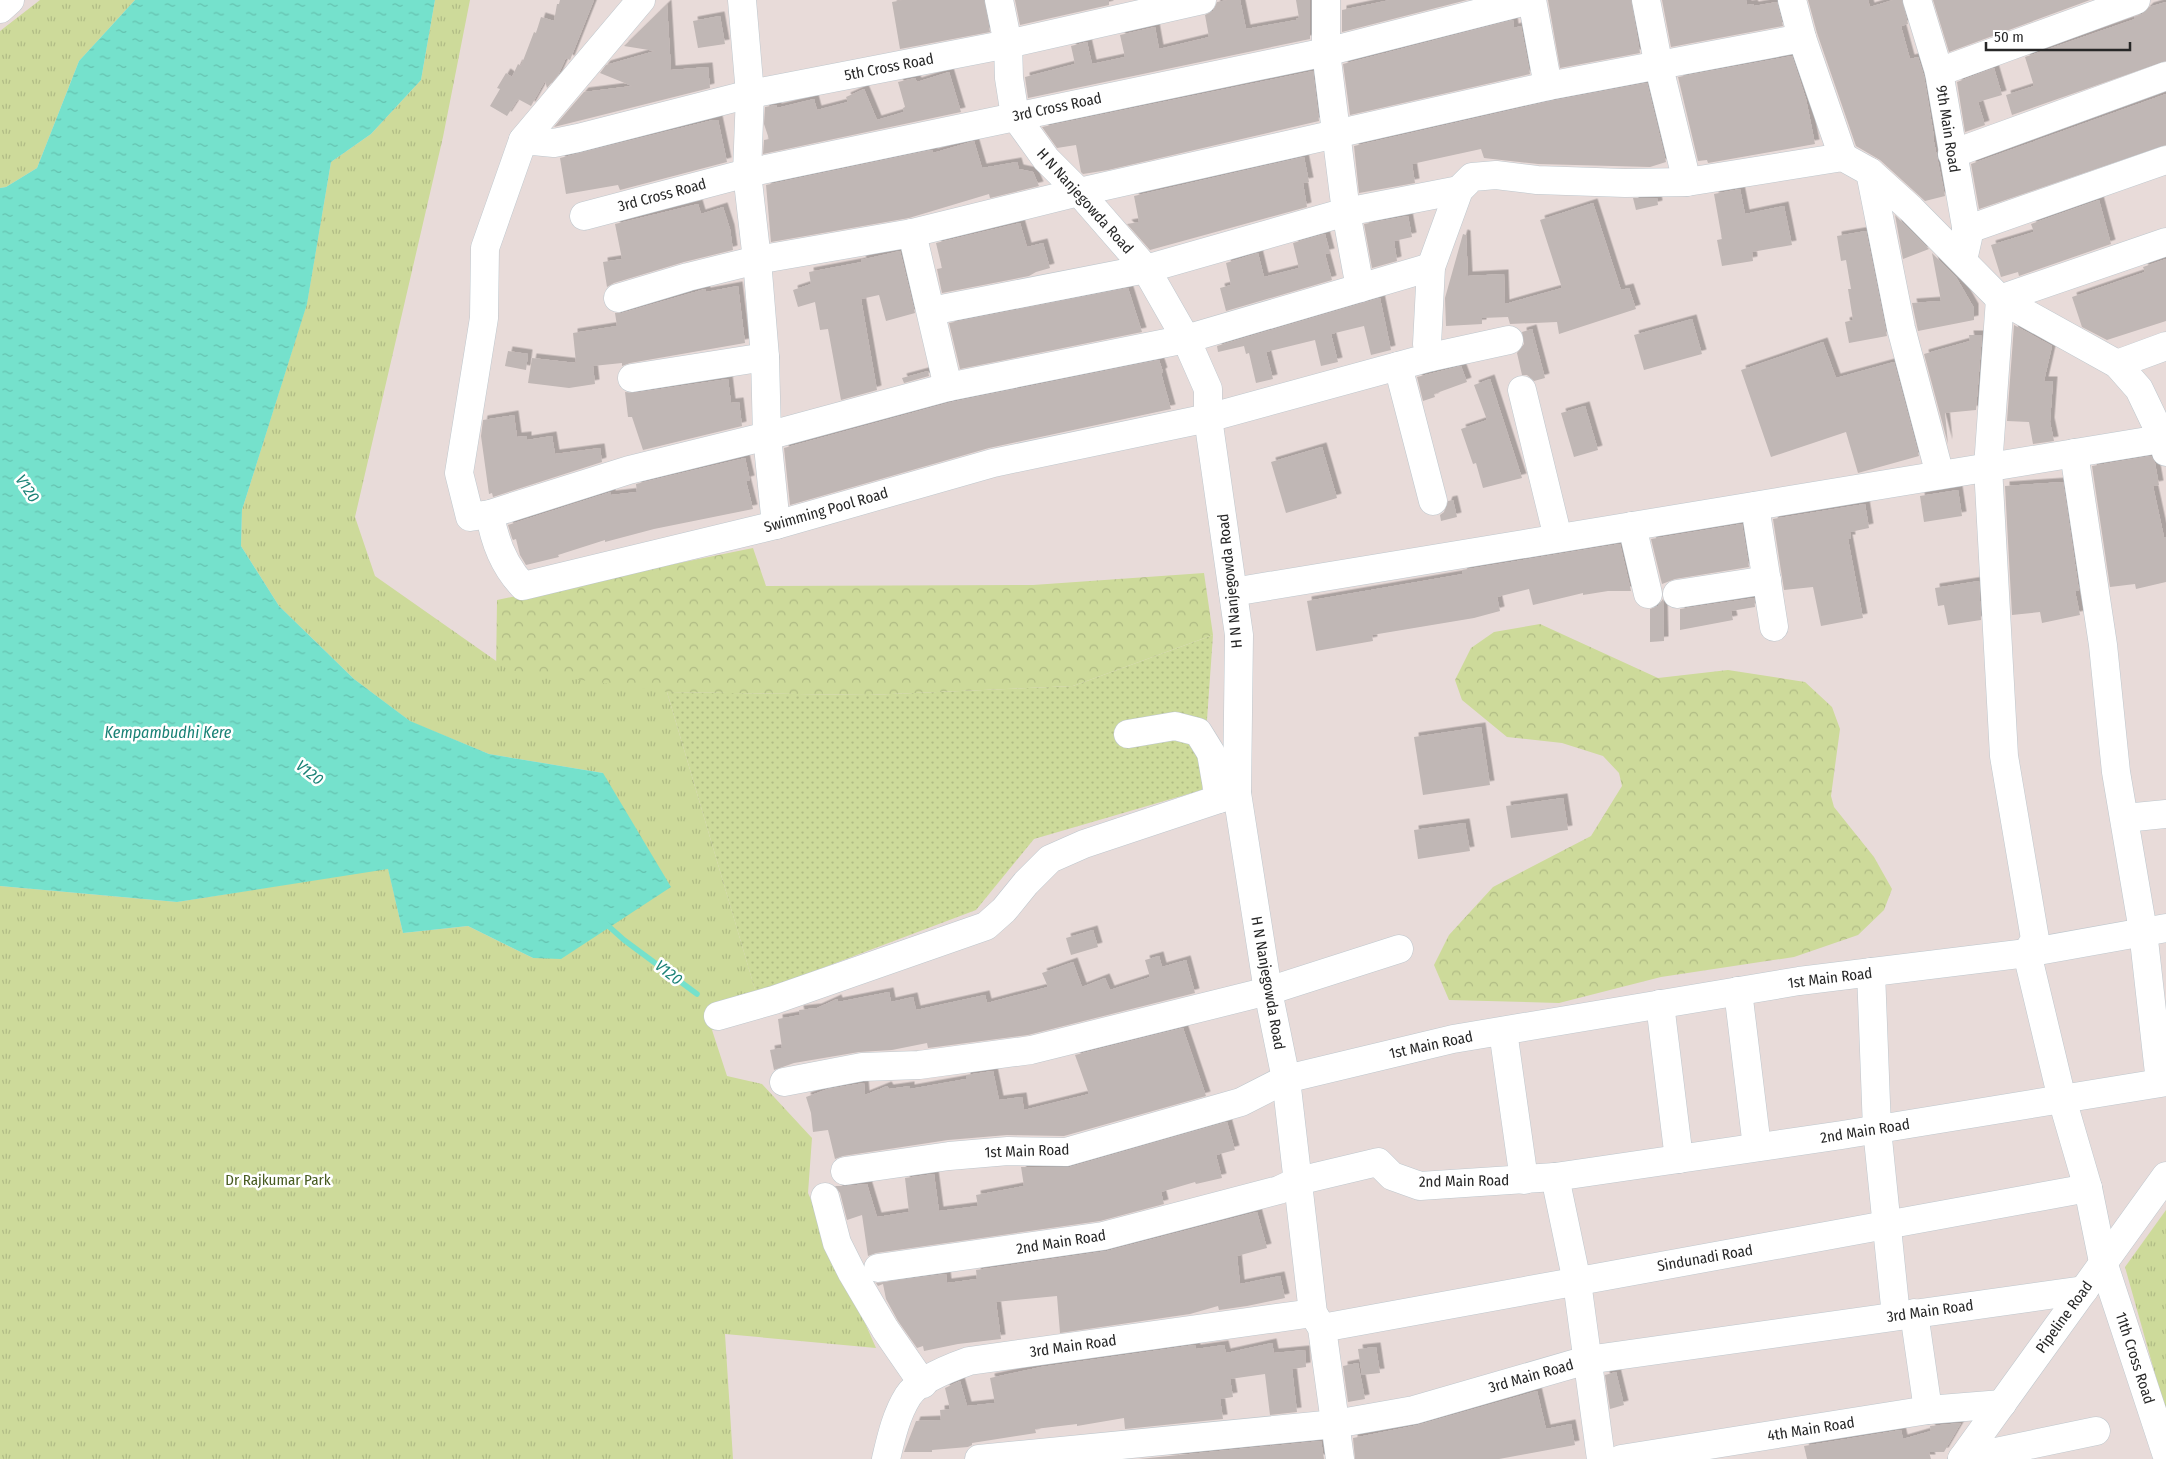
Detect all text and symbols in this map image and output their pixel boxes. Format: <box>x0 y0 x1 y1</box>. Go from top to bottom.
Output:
scale bar <box>1986 20 2130 52</box>
text: 50 m <box>1994 28 2024 46</box>
street label: 5th Cross Road <box>843 50 935 84</box>
street label: 9th Main Road <box>1932 84 1964 174</box>
street label: 3rd Cross Road <box>1011 89 1103 125</box>
street label: H N Nanjegowda Road <box>1033 145 1137 257</box>
street label: 3rd Cross Road <box>616 175 708 215</box>
water label: V120 <box>11 471 44 506</box>
street label: Swimming Pool Road <box>762 484 890 536</box>
street label: H N Nanjegowda Road <box>1214 513 1246 649</box>
water label: Kempambudhi Kere <box>105 723 232 742</box>
water label: V120 <box>292 756 327 789</box>
street label: H N Nanjegowda Road <box>1247 915 1289 1051</box>
water label: V120 <box>651 956 686 989</box>
street label: 1st Main Road <box>1787 964 1873 992</box>
street label: 1st Main Road <box>1388 1027 1474 1063</box>
street label: 2nd Main Road <box>1819 1115 1911 1147</box>
street label: 1st Main Road <box>984 1141 1070 1161</box>
park label: Dr Rajkumar Park <box>225 1171 331 1189</box>
street label: 2nd Main Road <box>1419 1171 1509 1191</box>
street label: 2nd Main Road <box>1015 1226 1107 1258</box>
street label: Sindunadi Road <box>1656 1241 1754 1275</box>
street label: Pipeline Road <box>2032 1277 2096 1357</box>
street label: 3rd Main Road <box>1885 1296 1975 1326</box>
street label: 11th Cross Road <box>2112 1310 2158 1406</box>
street label: 3rd Main Road <box>1028 1331 1118 1361</box>
street label: 3rd Main Road <box>1486 1355 1576 1397</box>
street label: 4th Main Road <box>1766 1413 1856 1445</box>

